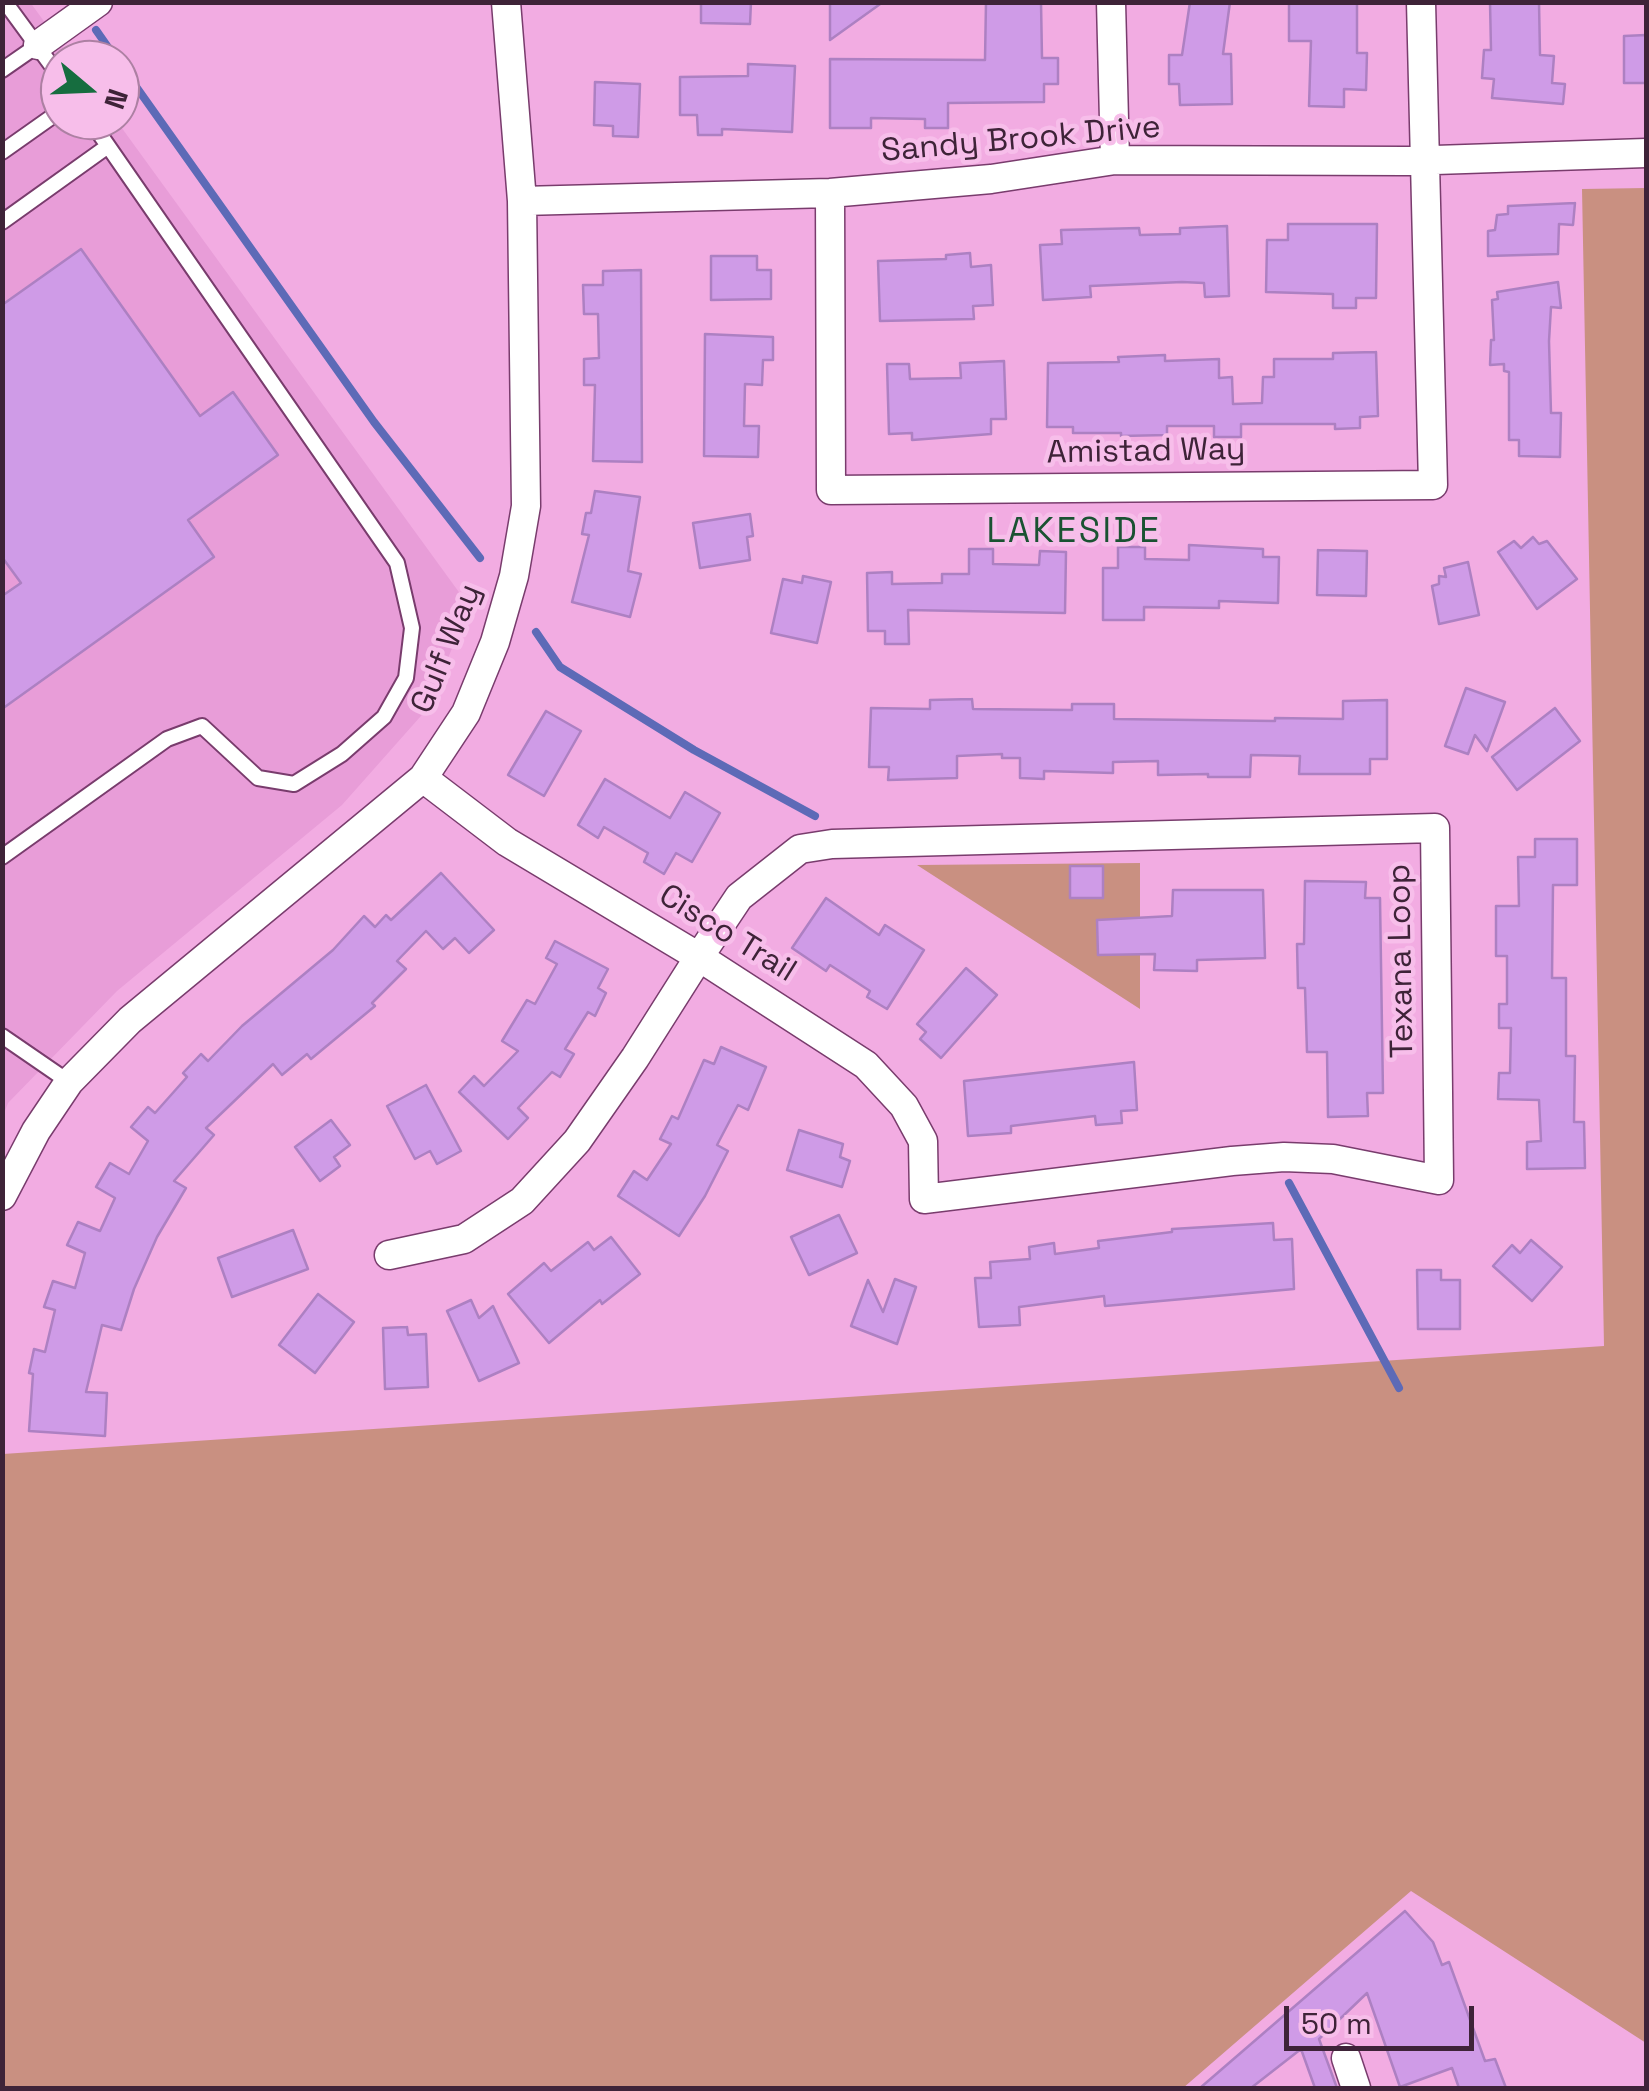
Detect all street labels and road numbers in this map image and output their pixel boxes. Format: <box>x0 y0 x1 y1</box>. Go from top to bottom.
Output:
street label: Sandy Brook Drive <box>880 109 1162 171</box>
street label: Amistad Way <box>1046 431 1246 473</box>
street label: Gulf Way <box>404 579 490 719</box>
street label: Texana Loop <box>1381 864 1423 1058</box>
street label: Cisco Trail <box>651 877 803 991</box>

